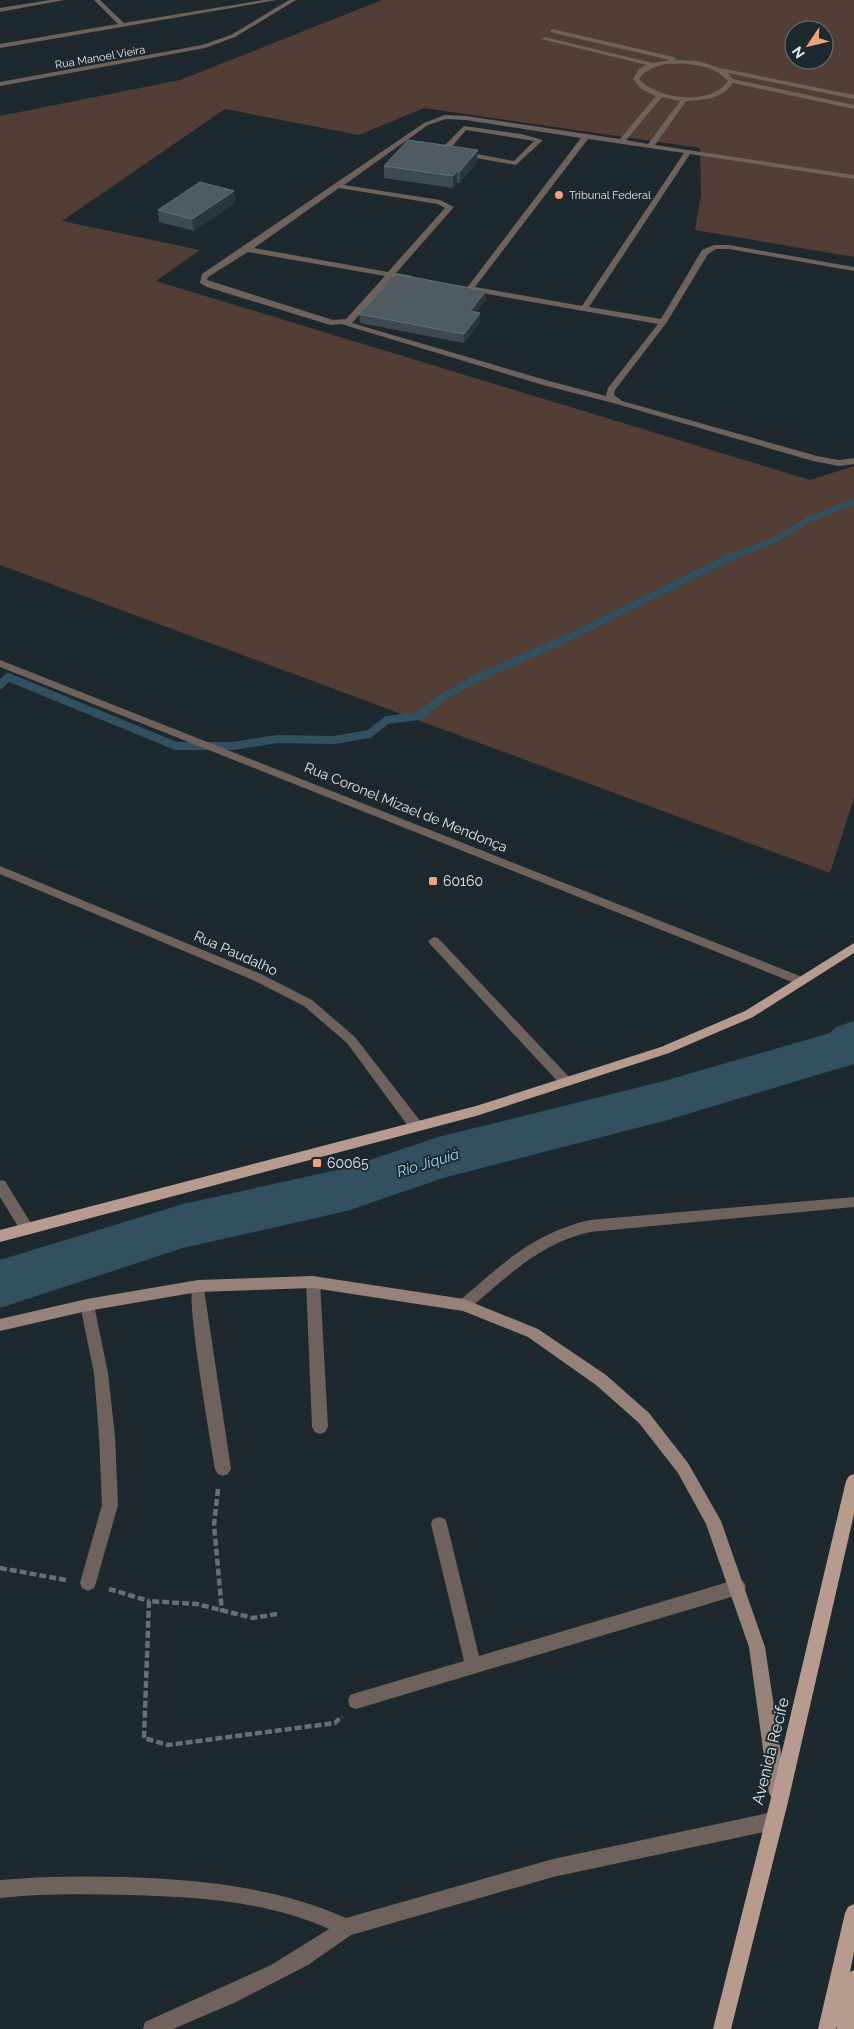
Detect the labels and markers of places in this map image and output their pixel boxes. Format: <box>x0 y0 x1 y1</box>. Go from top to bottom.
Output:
marker: Tribunal Federal <box>553 189 565 201</box>
place label: Tribunal Federal <box>569 189 651 202</box>
place label: 60160 <box>443 873 483 889</box>
marker: 60160 <box>427 875 439 887</box>
place label: 60065 <box>327 1155 369 1171</box>
marker: 60065 <box>311 1157 323 1169</box>

